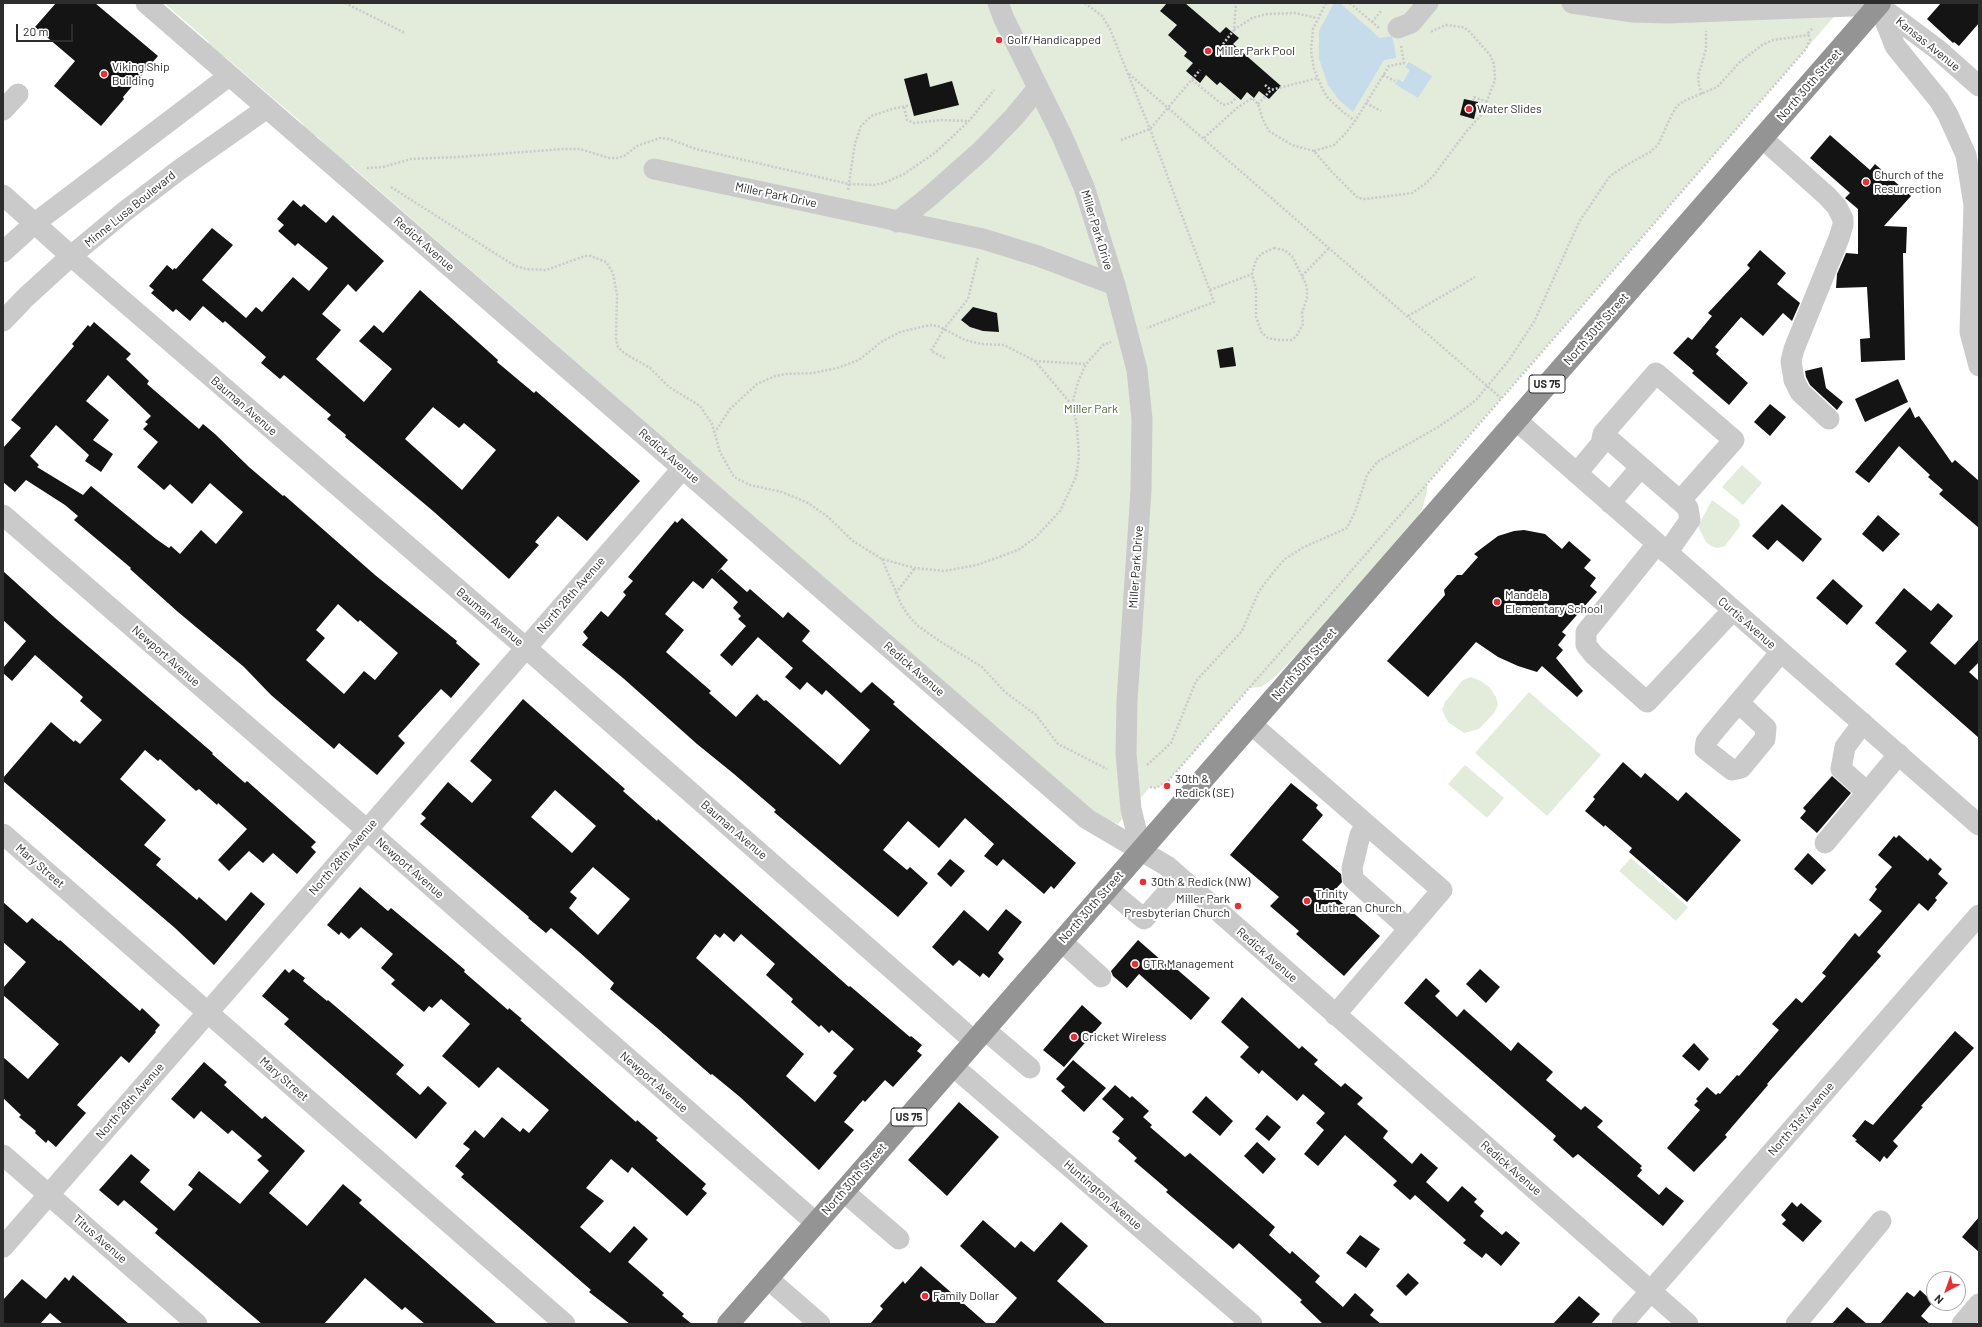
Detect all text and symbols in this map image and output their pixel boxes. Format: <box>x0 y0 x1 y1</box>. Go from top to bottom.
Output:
street label: Kansas Avenue <box>1893 14 1963 74</box>
scale bar <box>18 16 75 42</box>
text: 20 m <box>23 24 49 38</box>
place label: Golf/Handicapped <box>1007 33 1101 47</box>
marker: Golf/Handicapped <box>994 35 1004 45</box>
place label: Miller Park Pool <box>1216 44 1295 58</box>
marker: Miller Park Pool <box>1203 46 1213 56</box>
street label: North 30th Street <box>1774 46 1844 124</box>
place label: Viking Ship Building <box>112 60 170 88</box>
marker: Viking Ship Building <box>99 69 109 79</box>
place label: Water Slides <box>1477 102 1542 116</box>
marker: Water Slides <box>1464 104 1474 114</box>
street label: Minne Lusa Boulevard <box>82 168 178 250</box>
place label: Church of the Resurrection <box>1874 168 1944 196</box>
marker: Church of the Resurrection <box>1861 177 1871 187</box>
street label: Miller Park Drive <box>734 179 818 211</box>
street label: Miller Park Drive <box>1078 188 1116 272</box>
street label: Redick Avenue <box>391 214 457 274</box>
street label: North 30th Street <box>1561 290 1631 368</box>
street label: Bauman Avenue <box>208 373 280 439</box>
road number: US 75 <box>1529 375 1565 393</box>
park label: Miller Park <box>1064 402 1118 416</box>
street label: Redick Avenue <box>636 426 702 486</box>
street label: Miller Park Drive <box>1126 525 1146 609</box>
street label: North 28th Avenue <box>534 554 608 636</box>
street label: Bauman Avenue <box>454 585 526 649</box>
place label: Mandela Elementary School <box>1505 588 1603 616</box>
street label: Curtis Avenue <box>1715 594 1779 652</box>
marker: Mandela Elementary School <box>1492 597 1502 607</box>
street label: Newport Avenue <box>129 623 203 689</box>
street label: North 30th Street <box>1269 625 1339 703</box>
street label: Redick Avenue <box>881 639 947 699</box>
place label: 30th & Redick (SE) <box>1175 772 1233 800</box>
marker: 30th & Redick (SE) <box>1162 781 1172 791</box>
street label: Bauman Avenue <box>698 797 770 863</box>
street label: North 28th Avenue <box>306 816 380 898</box>
street label: Newport Avenue <box>373 835 447 901</box>
street label: Mary Street <box>13 841 67 891</box>
street label: North 30th Street <box>1056 868 1126 946</box>
place label: 30th & Redick (NW) <box>1151 875 1250 889</box>
marker: 30th & Redick (NW) <box>1138 877 1148 887</box>
place label: Trinity Lutheran Church <box>1315 887 1402 915</box>
place label: Miller Park Presbyterian Church <box>1124 892 1230 920</box>
marker: Trinity Lutheran Church <box>1302 896 1312 906</box>
marker: Miller Park Presbyterian Church <box>1233 901 1243 911</box>
street label: Redick Avenue <box>1234 925 1300 985</box>
place label: GTR Management <box>1143 957 1234 971</box>
marker: GTR Management <box>1130 959 1140 969</box>
place label: Cricket Wireless <box>1082 1030 1167 1044</box>
marker: Cricket Wireless <box>1069 1032 1079 1042</box>
street label: Newport Avenue <box>617 1049 691 1115</box>
street label: Mary Street <box>257 1054 311 1104</box>
street label: North 28th Avenue <box>93 1060 167 1142</box>
street label: North 31st Avenue <box>1765 1079 1837 1159</box>
road number: US 75 <box>891 1108 927 1126</box>
street label: Redick Avenue <box>1478 1138 1544 1198</box>
street label: North 30th Street <box>819 1140 889 1218</box>
street label: Huntington Avenue <box>1061 1157 1145 1233</box>
street label: Titus Avenue <box>70 1212 130 1266</box>
north arrow <box>1926 1271 1966 1311</box>
place label: Family Dollar <box>933 1289 999 1303</box>
marker: Family Dollar <box>920 1291 930 1301</box>
text: N <box>1931 1292 1945 1307</box>

